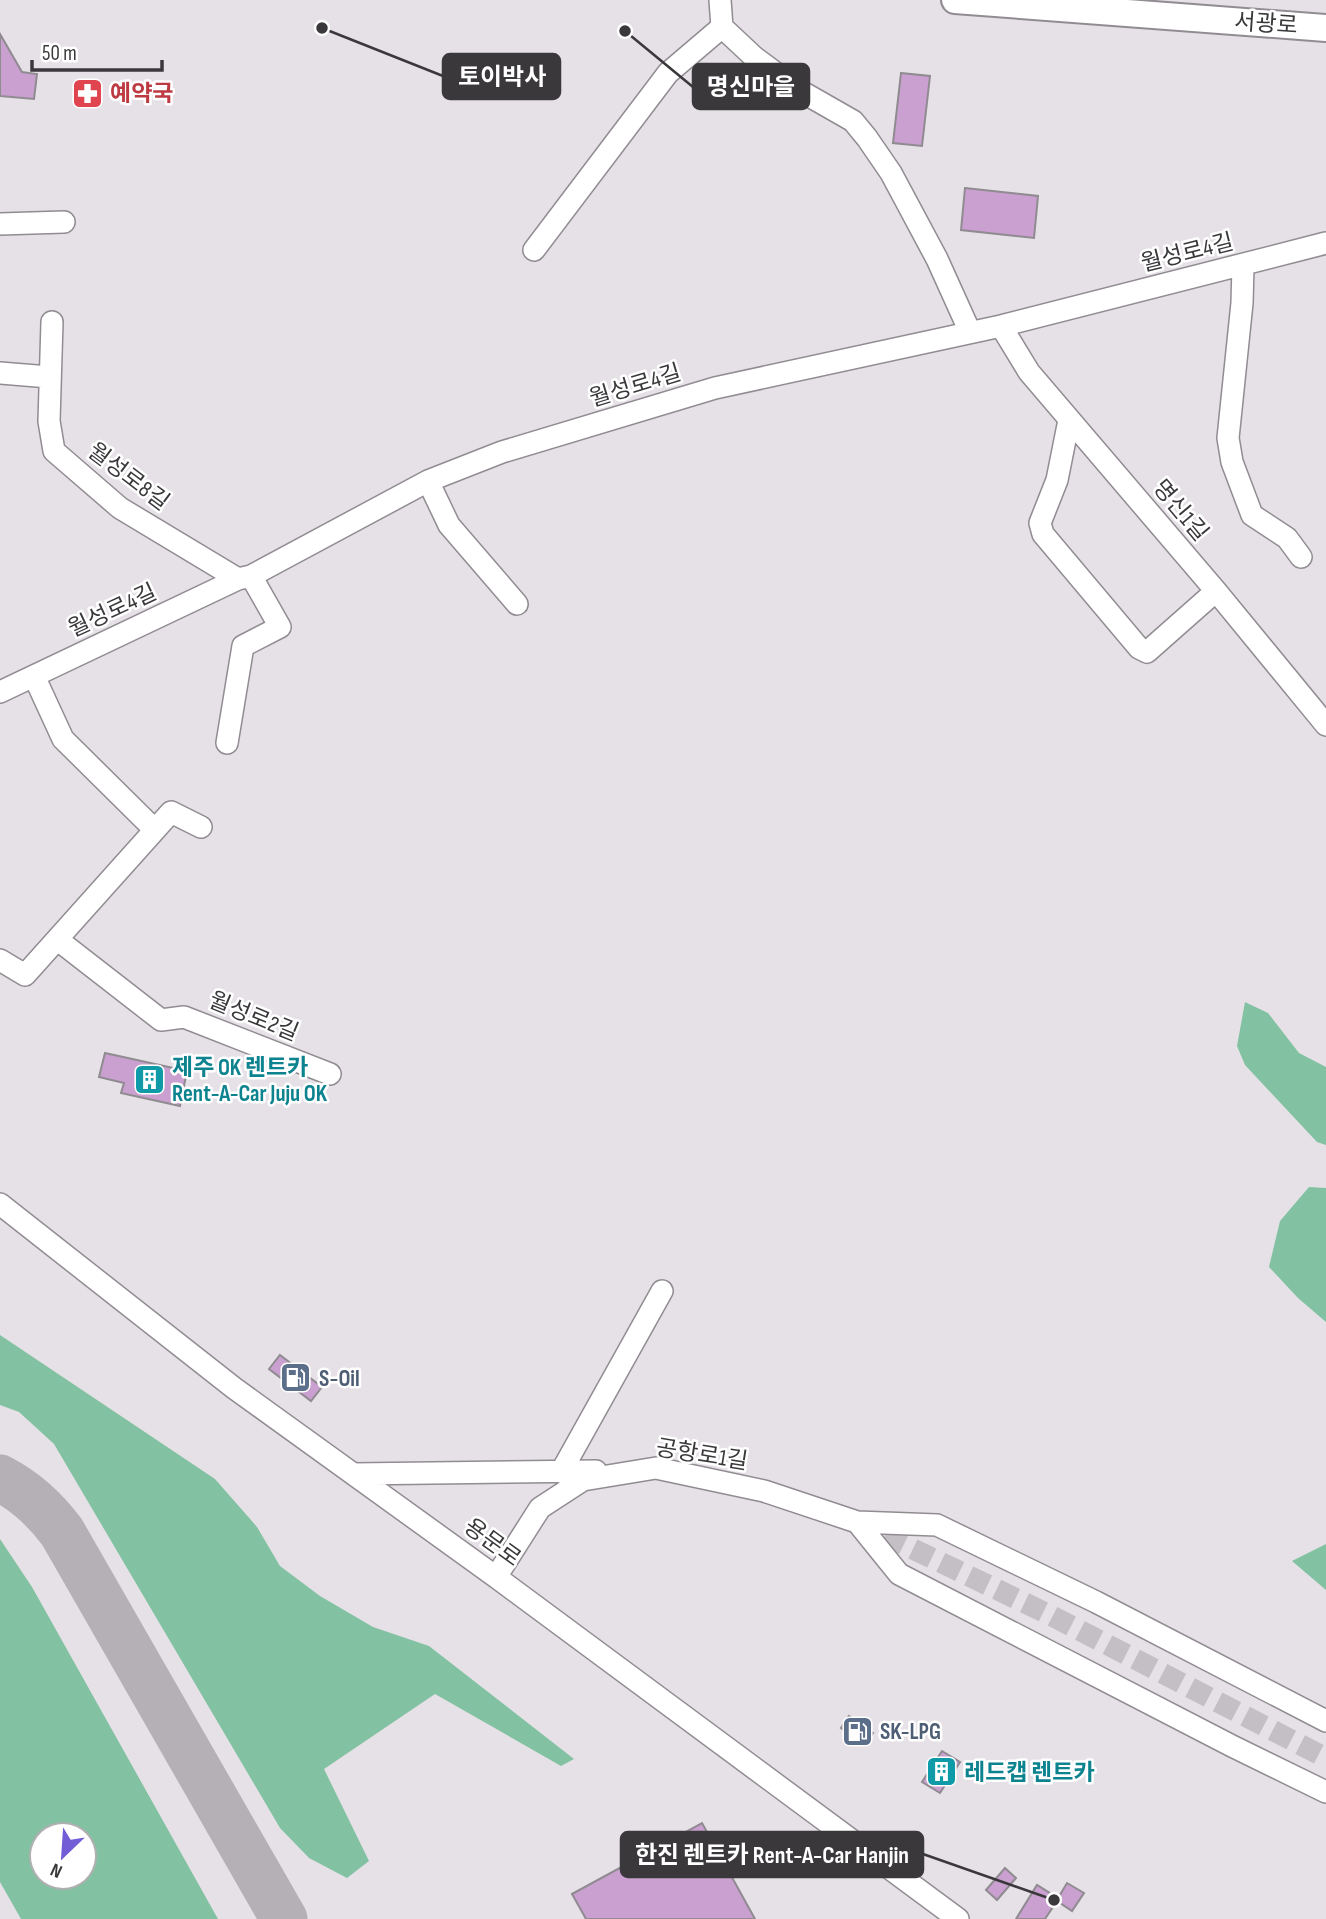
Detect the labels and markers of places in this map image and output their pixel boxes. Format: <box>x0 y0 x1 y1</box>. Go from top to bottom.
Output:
callout: 토이박사 <box>443 54 560 99</box>
callout: 명신마을 <box>693 64 809 109</box>
pharmacy icon: 예약국 <box>70 76 104 110</box>
place label: 예약국 <box>110 80 173 108</box>
place label: 제주 OK 렌트카 Rent-A-Car Juju OK <box>172 1054 328 1108</box>
building icon: 제주 OK 렌트카 Rent-A-Car Juju OK <box>132 1063 166 1097</box>
fuel station icon: S-Oil <box>279 1361 313 1395</box>
place label: S-Oil <box>319 1365 360 1393</box>
fuel station icon: SK-LPG <box>840 1714 874 1748</box>
place label: SK-LPG <box>880 1718 941 1746</box>
building icon: 레드캡 렌트카 <box>924 1755 958 1789</box>
place label: 레드캡 렌트카 <box>964 1759 1095 1787</box>
callout: 한진 렌트카 Rent-A-Car Hanjin <box>621 1832 923 1877</box>

